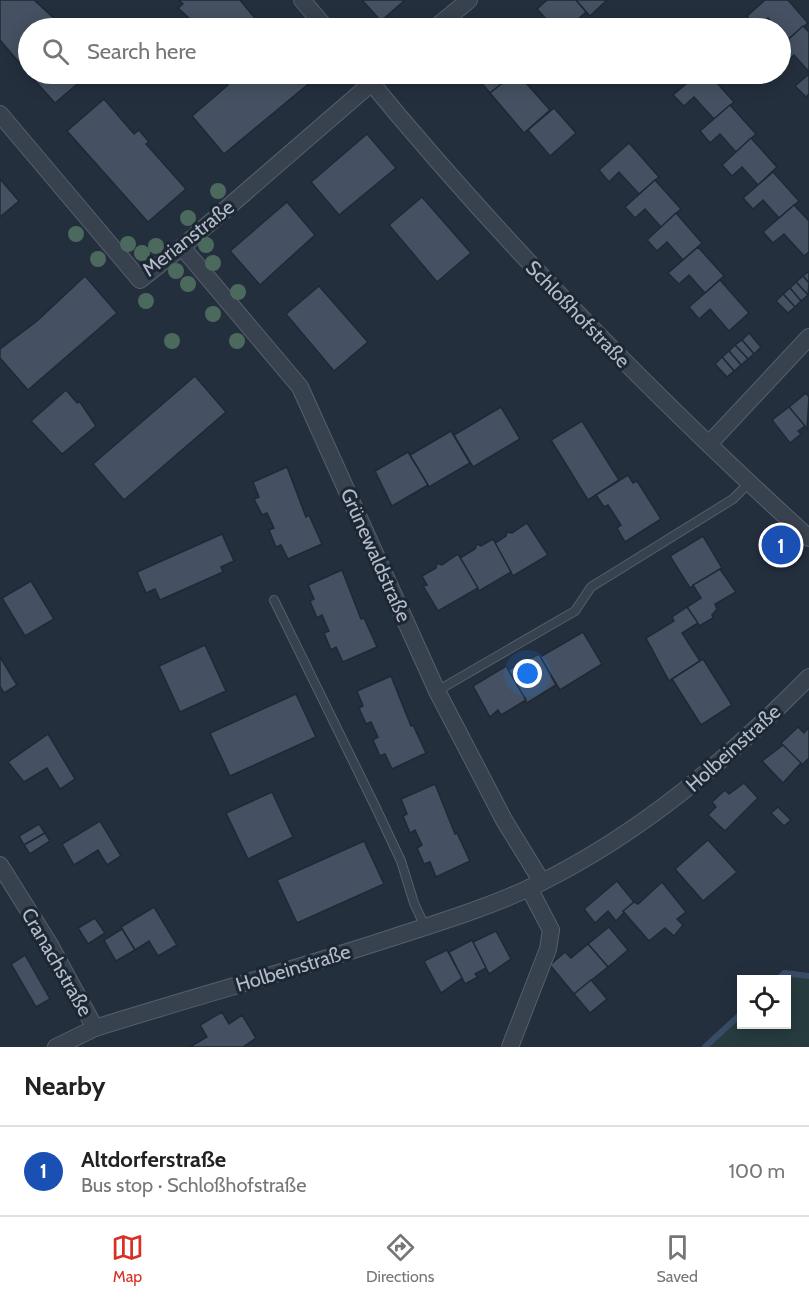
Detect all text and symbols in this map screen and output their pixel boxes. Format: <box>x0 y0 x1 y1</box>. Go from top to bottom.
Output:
search box <box>18 18 791 84</box>
icon: search <box>39 35 72 68</box>
text: Search here <box>87 38 196 65</box>
street label: Merianstraße <box>137 195 239 281</box>
street label: Schloßhofstraße <box>521 256 635 372</box>
street label: Grünewaldstraße <box>336 484 416 626</box>
pin: 1 <box>762 522 800 568</box>
your location <box>513 659 542 688</box>
street label: Holbeinstraße <box>681 699 785 797</box>
street label: Cranachstraße <box>16 904 98 1020</box>
street label: Holbeinstraße <box>233 939 353 997</box>
map controls <box>737 975 791 1029</box>
button: locate <box>737 975 791 1029</box>
text: Nearby <box>24 1070 105 1102</box>
text: Altdorferstraße <box>81 1146 226 1173</box>
text: 1 <box>40 1159 47 1183</box>
text: 100 m <box>729 1159 785 1183</box>
text: Bus stop · Schloßhofstraße <box>81 1173 306 1197</box>
tab: Map <box>111 1231 144 1286</box>
tab: Directions <box>366 1231 434 1286</box>
tab: Saved <box>656 1231 698 1286</box>

